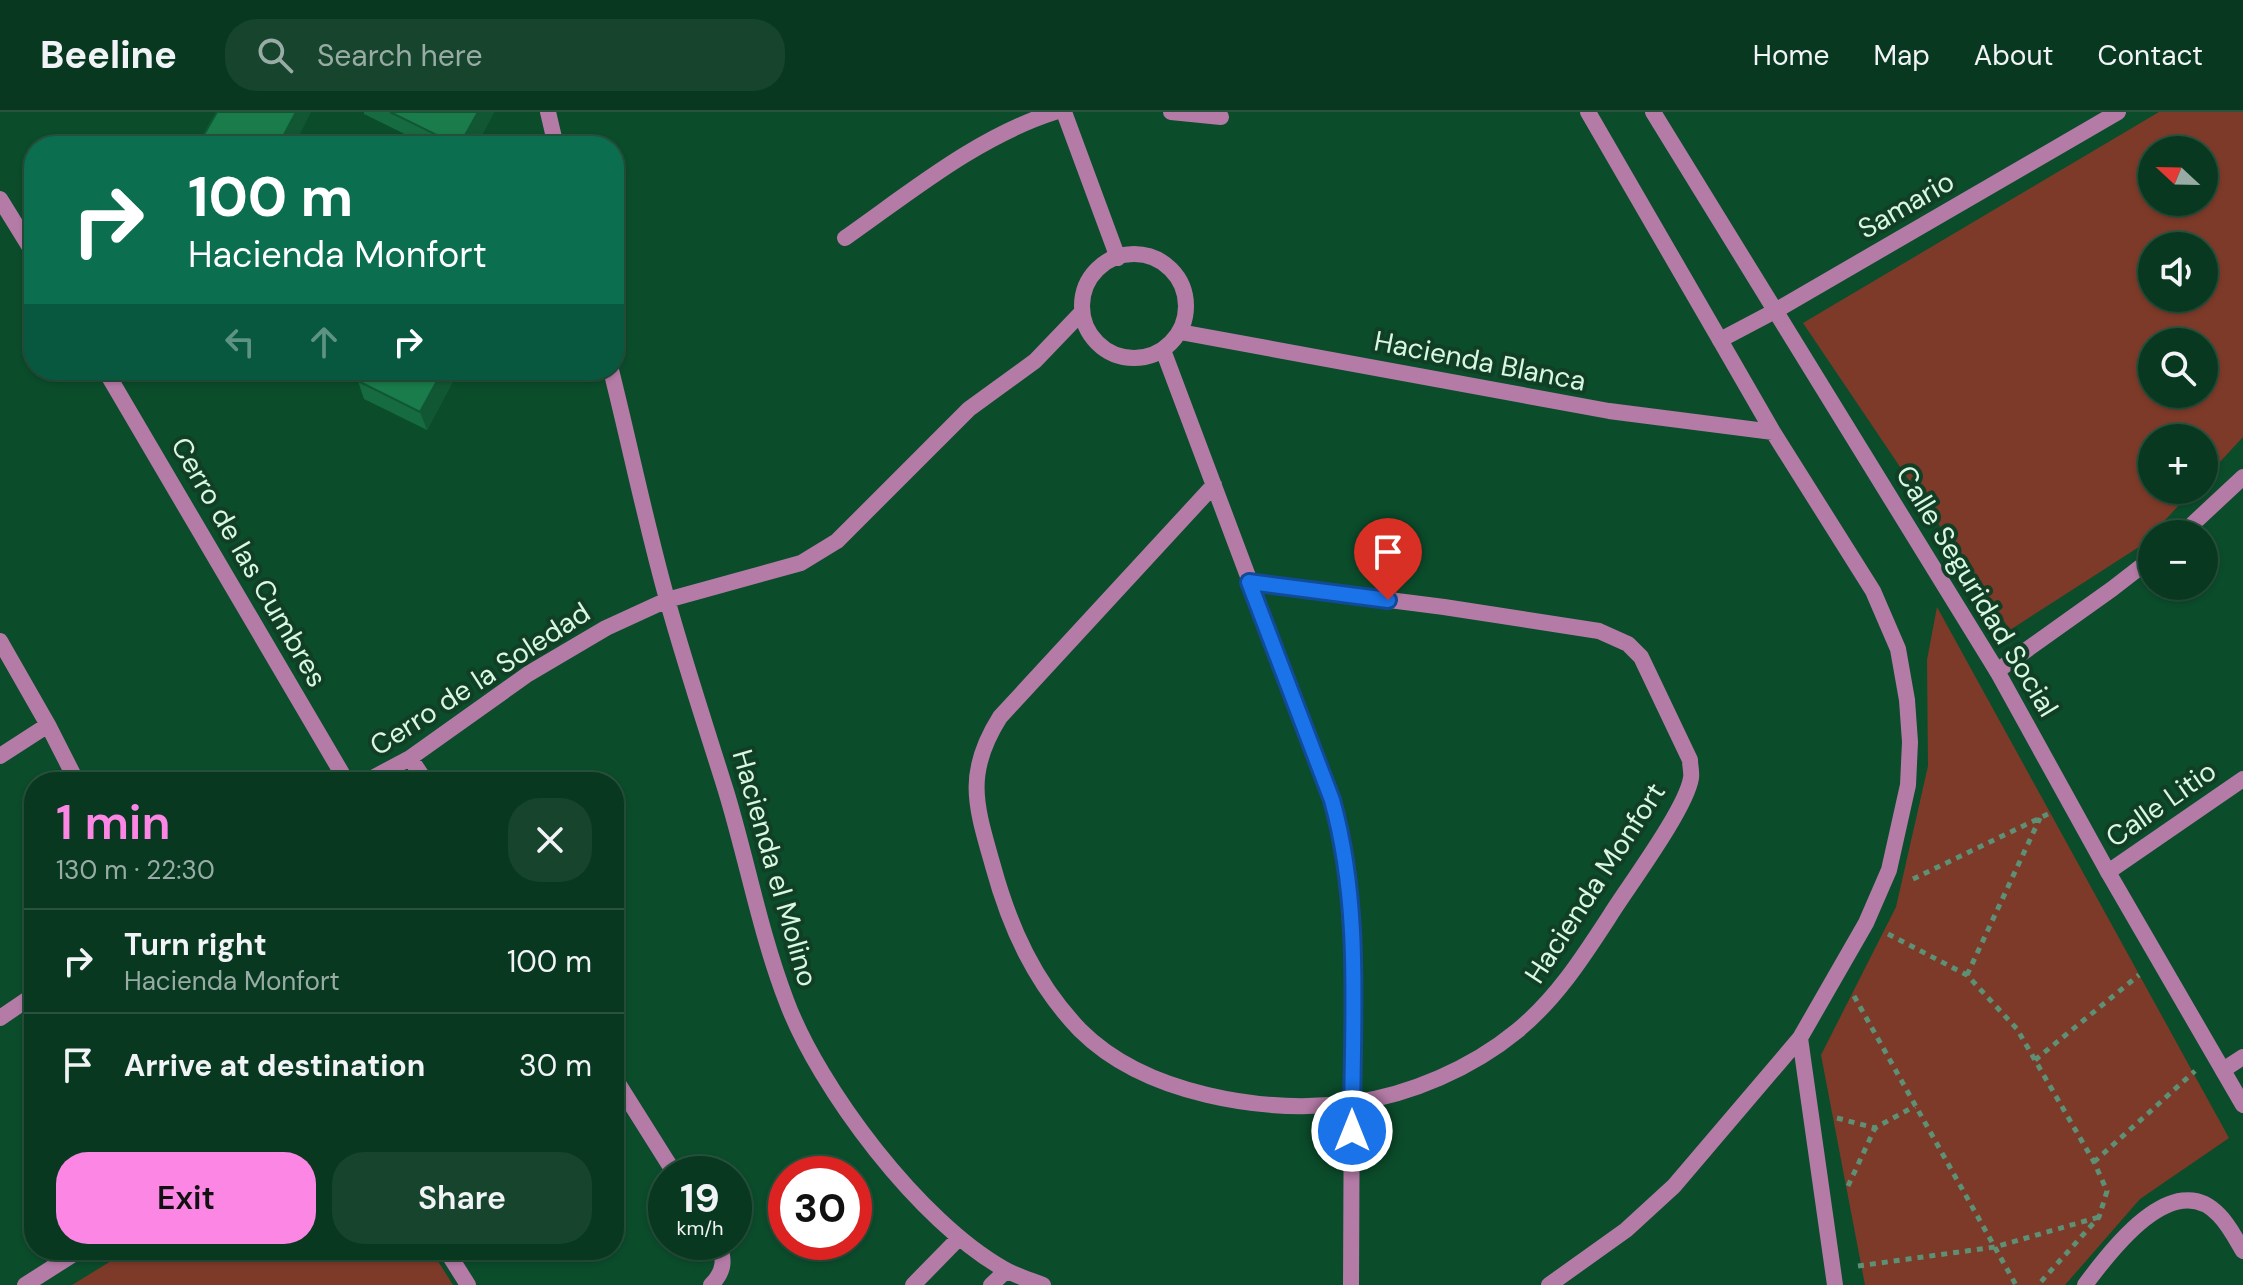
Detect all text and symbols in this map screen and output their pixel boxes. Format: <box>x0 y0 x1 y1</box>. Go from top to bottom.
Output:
search box <box>225 19 785 91</box>
text: Beeline <box>40 30 177 80</box>
icon: search <box>253 33 297 77</box>
text: Search here <box>317 36 482 75</box>
text: Home <box>1753 37 1829 74</box>
text: Map <box>1873 37 1930 74</box>
text: About <box>1974 37 2053 74</box>
text: Contact <box>2097 37 2203 74</box>
north arrow <box>2138 136 2218 216</box>
map controls <box>2138 136 2218 600</box>
text: 100 m <box>188 160 353 233</box>
street label: Samario <box>1851 163 1961 247</box>
icon: right <box>56 168 160 272</box>
text: Hacienda Monfort <box>188 231 487 278</box>
button: sound <box>2138 232 2218 312</box>
icon: left <box>218 320 262 364</box>
icon: ahead <box>302 320 346 364</box>
icon: right <box>386 320 430 364</box>
street label: Hacienda Blanca <box>1371 322 1589 400</box>
button: search <box>2138 328 2218 408</box>
button: + <box>2138 424 2218 504</box>
street label: Cerro de las Cumbres <box>162 430 336 694</box>
street label: Calle Seguridad Social <box>1887 459 2067 723</box>
pin <box>1354 518 1422 600</box>
button: − <box>2138 520 2218 600</box>
icon: arrive <box>1366 530 1410 574</box>
street label: Cerro de la Soledad <box>363 594 597 764</box>
street label: Hacienda el Molino <box>724 745 826 991</box>
street label: Calle Litio <box>2098 752 2224 856</box>
street label: Hacienda Monfort <box>1516 775 1674 991</box>
text: 1 min <box>56 791 171 854</box>
button: close <box>508 798 592 882</box>
text: 130 m · 22:30 <box>56 853 215 887</box>
text: Turn right <box>124 925 267 964</box>
icon: right <box>56 939 100 983</box>
text: 100 m <box>507 942 592 981</box>
text: Hacienda Monfort <box>124 964 340 998</box>
icon: arrive <box>56 1043 100 1087</box>
text: Arrive at destination <box>124 1046 425 1085</box>
text: 30 m <box>519 1046 592 1085</box>
position arrow <box>1310 1089 1394 1173</box>
button: Exit <box>56 1152 316 1244</box>
button: Share <box>332 1152 592 1244</box>
speed limit sign: 30 <box>768 1156 872 1260</box>
text: 19 <box>680 1172 720 1224</box>
text: km/h <box>676 1215 724 1241</box>

